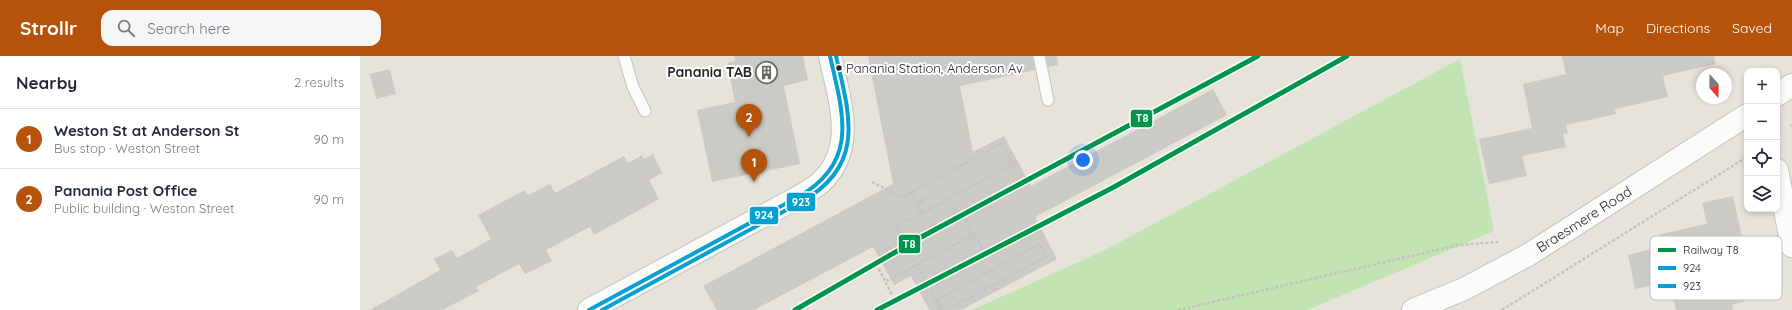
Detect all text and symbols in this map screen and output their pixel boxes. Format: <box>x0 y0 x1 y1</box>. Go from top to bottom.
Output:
search box <box>101 10 381 46</box>
text: Strollr <box>20 16 77 40</box>
icon: search <box>115 17 137 39</box>
text: Search here <box>147 19 230 38</box>
text: Map <box>1595 19 1624 37</box>
text: Directions <box>1646 19 1710 37</box>
text: Saved <box>1732 19 1772 37</box>
building icon: Panania TAB <box>754 59 780 85</box>
place label: Panania Station, Anderson Av <box>846 60 1023 76</box>
place label: Panania TAB <box>667 63 752 81</box>
marker: Panania Station, Anderson Av <box>834 63 844 73</box>
north arrow <box>1696 68 1732 104</box>
map controls <box>1744 68 1780 212</box>
button: + <box>1744 68 1780 104</box>
text: Nearby <box>16 72 77 93</box>
text: 2 results <box>294 74 344 90</box>
pin: 2 <box>736 104 762 137</box>
button: − <box>1744 104 1780 140</box>
line badge: T8 <box>1130 109 1153 128</box>
text: T8 <box>1136 111 1148 125</box>
text: Weston St at Anderson St <box>54 121 240 140</box>
text: 1 <box>26 131 32 147</box>
text: 90 m <box>314 131 344 147</box>
text: Bus stop · Weston Street <box>54 140 200 156</box>
button: locate <box>1744 140 1780 176</box>
pin: 1 <box>741 149 767 182</box>
your location <box>1073 150 1093 170</box>
button: layers <box>1744 176 1780 212</box>
text: Panania Post Office <box>54 181 197 200</box>
street label: Braesmere Road <box>1533 182 1635 256</box>
text: 2 <box>25 191 33 207</box>
text: 90 m <box>314 191 344 207</box>
line badge: 923 <box>786 192 816 212</box>
text: 923 <box>792 195 810 209</box>
text: Public building · Weston Street <box>54 200 234 216</box>
line badge: 924 <box>749 206 779 225</box>
text: 924 <box>755 208 774 222</box>
line badge: T8 <box>898 234 921 254</box>
legend <box>1650 236 1782 300</box>
text: T8 <box>903 237 915 251</box>
text: Railway T8 <box>1683 243 1739 257</box>
text: 924 <box>1683 261 1701 275</box>
text: 923 <box>1683 279 1701 293</box>

